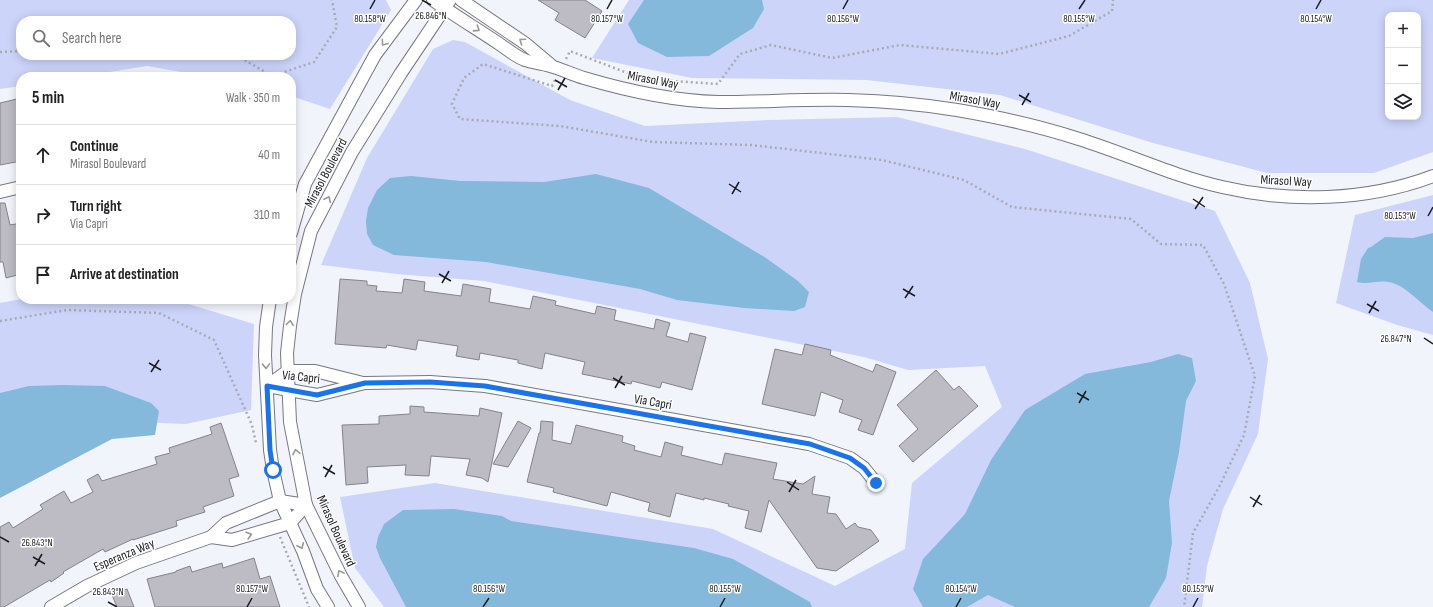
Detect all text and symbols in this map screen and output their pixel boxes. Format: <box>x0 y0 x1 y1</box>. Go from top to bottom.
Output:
text: 26.846°N <box>415 10 447 22</box>
map controls <box>1385 12 1421 120</box>
button: + <box>1385 12 1421 48</box>
text: 80.158°W <box>354 13 386 25</box>
text: 80.157°W <box>591 13 623 25</box>
text: 80.156°W <box>827 13 859 25</box>
text: 80.155°W <box>1063 13 1095 25</box>
text: 80.154°W <box>1300 13 1332 25</box>
search box <box>16 16 296 60</box>
one-way arrow <box>473 24 480 32</box>
icon: search <box>30 27 52 49</box>
text: Search here <box>62 29 122 48</box>
one-way arrow <box>382 38 389 45</box>
one-way arrow <box>519 39 526 46</box>
button: − <box>1385 48 1421 84</box>
street label: Mirasol Way <box>626 67 680 93</box>
button: layers <box>1385 84 1421 120</box>
text: 5 min <box>32 88 64 108</box>
street label: Mirasol Way <box>948 88 1002 112</box>
text: Walk · 350 m <box>226 90 280 106</box>
street label: Mirasol Boulevard <box>301 136 351 210</box>
text: Continue <box>70 137 119 156</box>
icon: ahead <box>32 144 54 166</box>
text: 40 m <box>258 147 280 163</box>
text: Mirasol Boulevard <box>70 156 146 172</box>
street label: Mirasol Way <box>1260 172 1312 190</box>
one-way arrow <box>323 196 331 204</box>
text: Turn right <box>70 197 122 216</box>
icon: right <box>32 204 54 226</box>
text: 310 m <box>254 207 280 223</box>
text: 80.153°W <box>1384 210 1416 222</box>
text: Via Capri <box>70 216 108 232</box>
icon: arrive <box>32 264 54 286</box>
text: Arrive at destination <box>70 265 179 284</box>
one-way arrow <box>285 320 294 326</box>
text: 26.847°N <box>1380 333 1412 345</box>
one-way arrow <box>262 363 270 369</box>
street label: Via Capri <box>281 367 321 387</box>
street label: Via Capri <box>633 391 673 413</box>
one-way arrow <box>293 449 301 455</box>
route start <box>264 461 282 479</box>
route end <box>867 474 885 492</box>
street label: Mirasol Boulevard <box>313 493 359 569</box>
one-way arrow <box>246 531 253 540</box>
street label: Esperanza Way <box>91 535 157 575</box>
text: 26.843°N <box>21 537 53 549</box>
one-way arrow <box>296 542 304 549</box>
one-way arrow <box>337 570 344 577</box>
text: 80.157°W <box>236 583 268 595</box>
text: 80.156°W <box>473 583 505 595</box>
text: 80.155°W <box>709 583 741 595</box>
text: 80.154°W <box>945 583 977 595</box>
text: 80.153°W <box>1182 583 1214 595</box>
text: 26.843°N <box>92 586 124 598</box>

